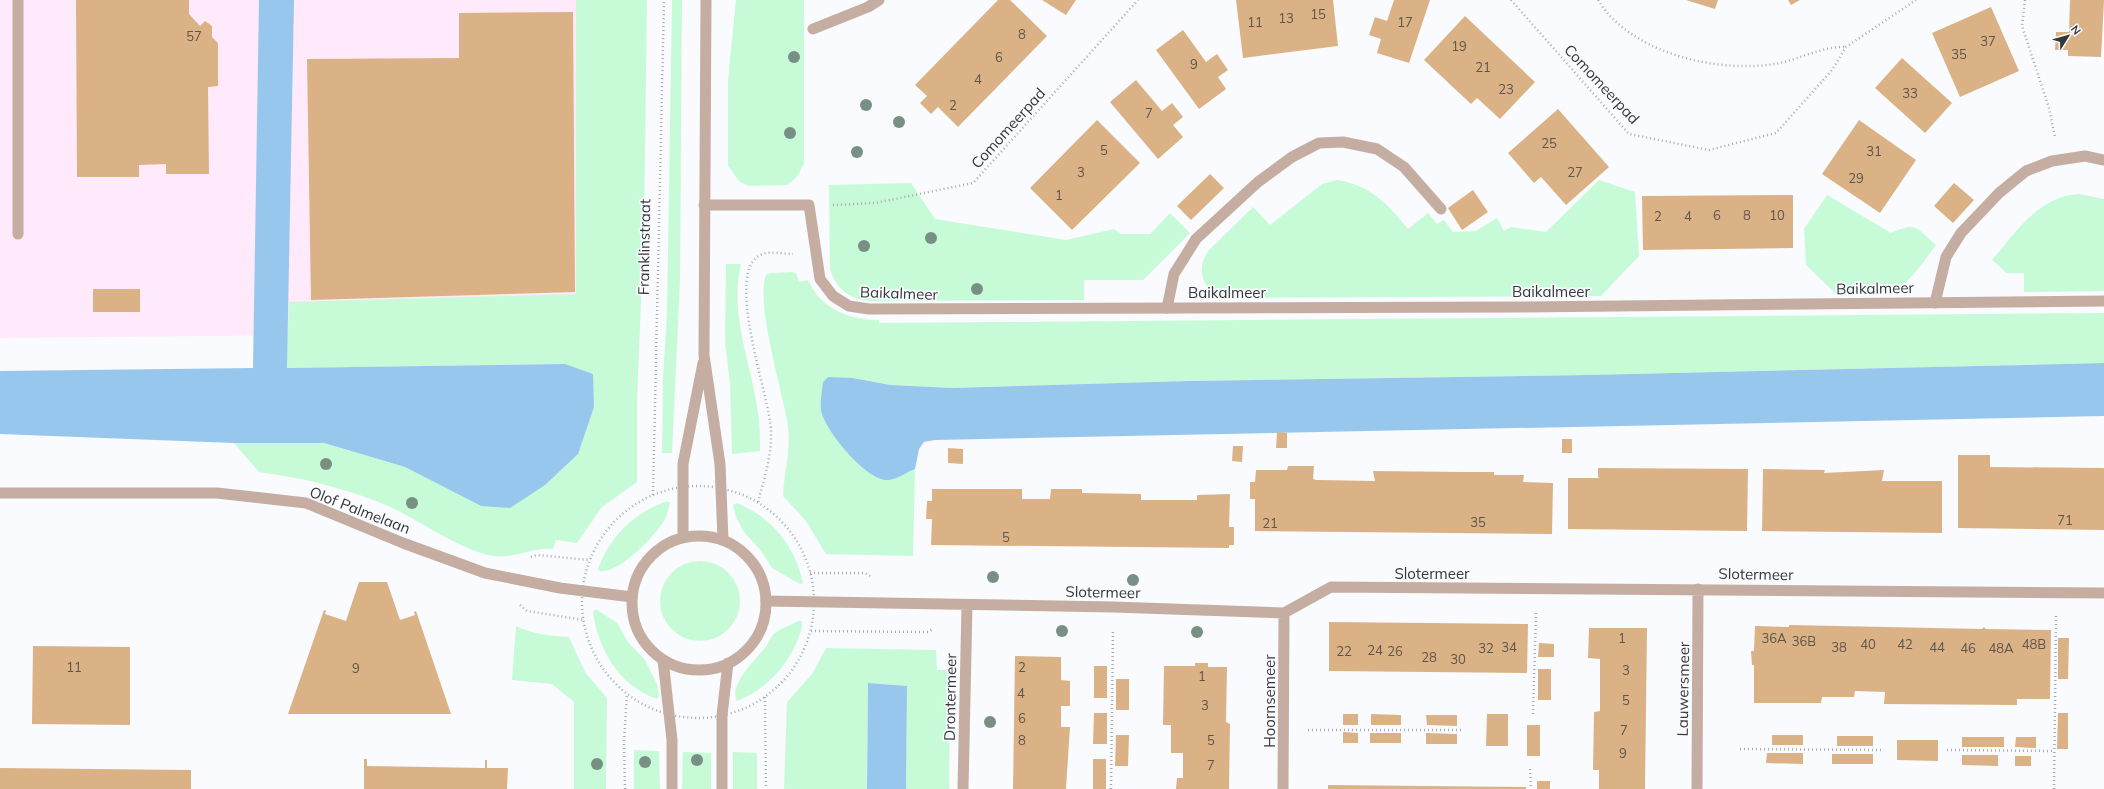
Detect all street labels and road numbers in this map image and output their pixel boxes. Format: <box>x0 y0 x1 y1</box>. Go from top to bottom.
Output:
street label: Comomeerpad <box>1560 40 1644 128</box>
street label: Comomeerpad <box>967 84 1049 172</box>
street label: Franklinstraat <box>634 199 654 295</box>
street label: Baikalmeer <box>1836 278 1915 298</box>
street label: Baikalmeer <box>860 282 939 304</box>
street label: Baikalmeer <box>1512 282 1591 301</box>
street label: Baikalmeer <box>1188 283 1267 302</box>
street label: Olof Palmelaan <box>307 482 413 538</box>
street label: Slotermeer <box>1394 564 1470 583</box>
street label: Slotermeer <box>1718 564 1794 584</box>
street label: Slotermeer <box>1065 582 1141 602</box>
street label: Lauwersmeer <box>1673 641 1693 736</box>
street label: Drontermeer <box>940 652 960 741</box>
street label: Hoornsemeer <box>1260 654 1279 748</box>

